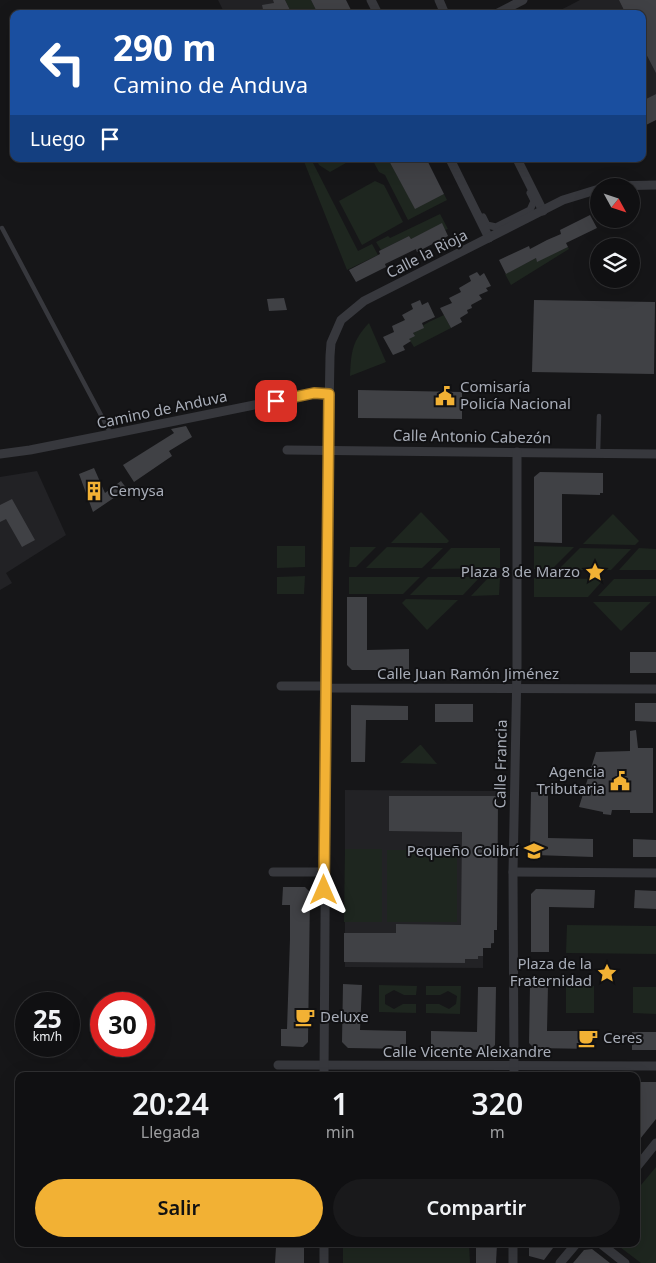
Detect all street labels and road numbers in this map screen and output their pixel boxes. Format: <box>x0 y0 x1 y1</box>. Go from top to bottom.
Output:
street label: Calle la Rioja <box>382 224 471 282</box>
street label: Camino de Anduva <box>95 385 229 433</box>
street label: Calle Antonio Cabezón <box>393 425 551 447</box>
street label: Calle Juan Ramón Jiménez <box>377 663 559 683</box>
street label: Calle Francia <box>489 719 511 809</box>
street label: Calle Vicente Aleixandre <box>383 1041 551 1061</box>

